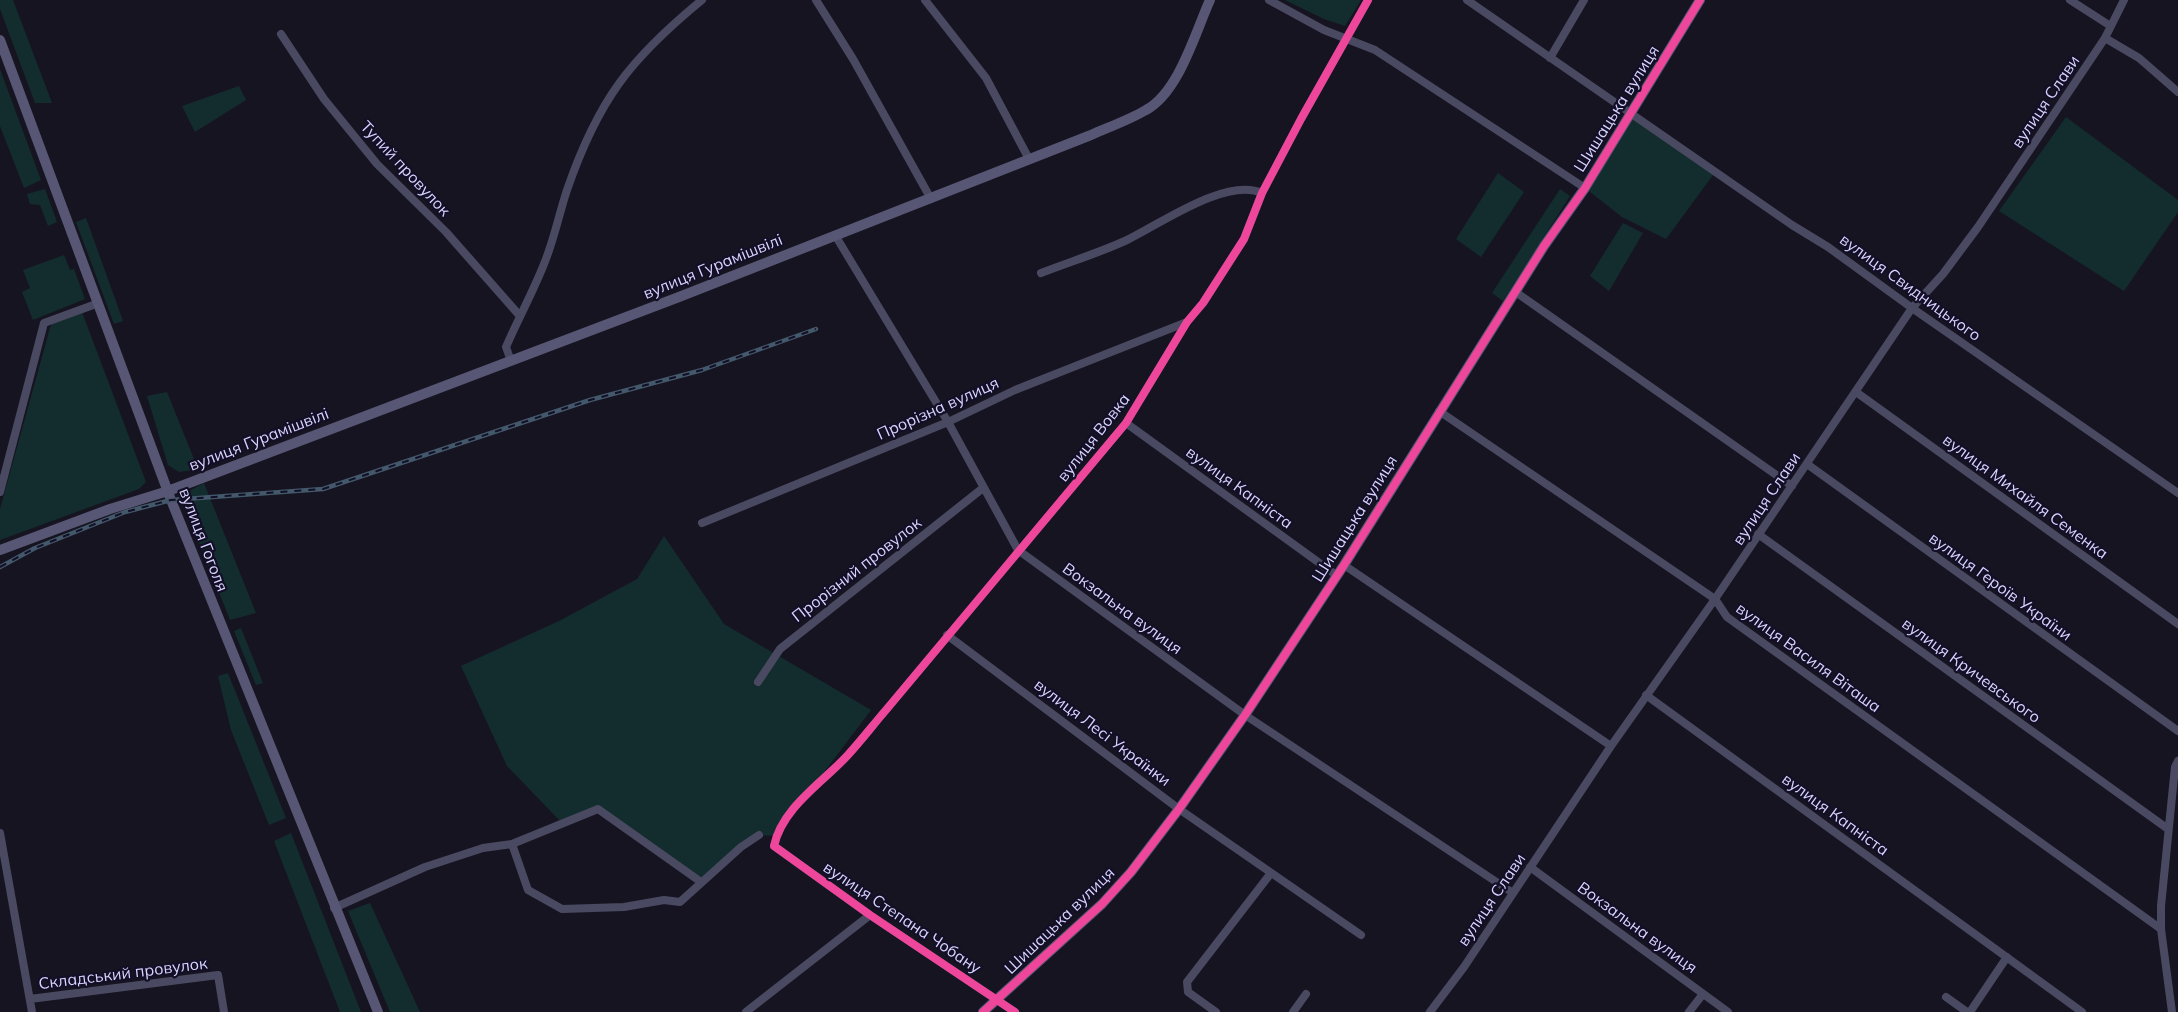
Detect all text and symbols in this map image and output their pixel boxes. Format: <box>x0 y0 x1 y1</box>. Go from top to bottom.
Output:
street label: Шишацька вулиця <box>1570 42 1664 176</box>
street label: вулиця Слави <box>2008 52 2084 152</box>
street label: Тупий провулок <box>356 118 454 220</box>
street label: вулиця Гурамішвілі <box>641 230 785 304</box>
street label: вулиця Свидницького <box>1836 230 1984 346</box>
street label: Прорізна вулиця <box>874 374 1002 444</box>
street label: вулиця Вовка <box>1054 390 1134 486</box>
street label: вулиця Гурамішвілі <box>186 404 332 476</box>
street label: вулиця Михайля Семенка <box>1939 431 2111 563</box>
street label: вулиця Капніста <box>1182 443 1296 533</box>
street label: вулиця Слави <box>1729 449 1805 549</box>
street label: Шишацька вулиця <box>1308 452 1402 586</box>
street label: вулиця Гоголя <box>174 485 232 595</box>
street label: Прорізний провулок <box>788 514 926 626</box>
street label: вулиця Героїв України <box>1925 529 2075 645</box>
street label: Вокзальна вулиця <box>1059 559 1185 659</box>
street label: вулиця Василя Віташа <box>1732 599 1884 717</box>
street label: вулиця Кричевського <box>1898 614 2044 728</box>
street label: вулиця Лесі Українки <box>1030 675 1174 791</box>
street label: вулиця Капніста <box>1778 770 1892 860</box>
street label: вулиця Слави <box>1454 850 1530 950</box>
street label: вулиця Степана Чобану <box>819 858 985 978</box>
street label: Шишацька вулиця <box>1001 864 1119 978</box>
street label: Вокзальна вулиця <box>1574 878 1700 978</box>
street label: Складський провулок <box>37 954 209 994</box>

